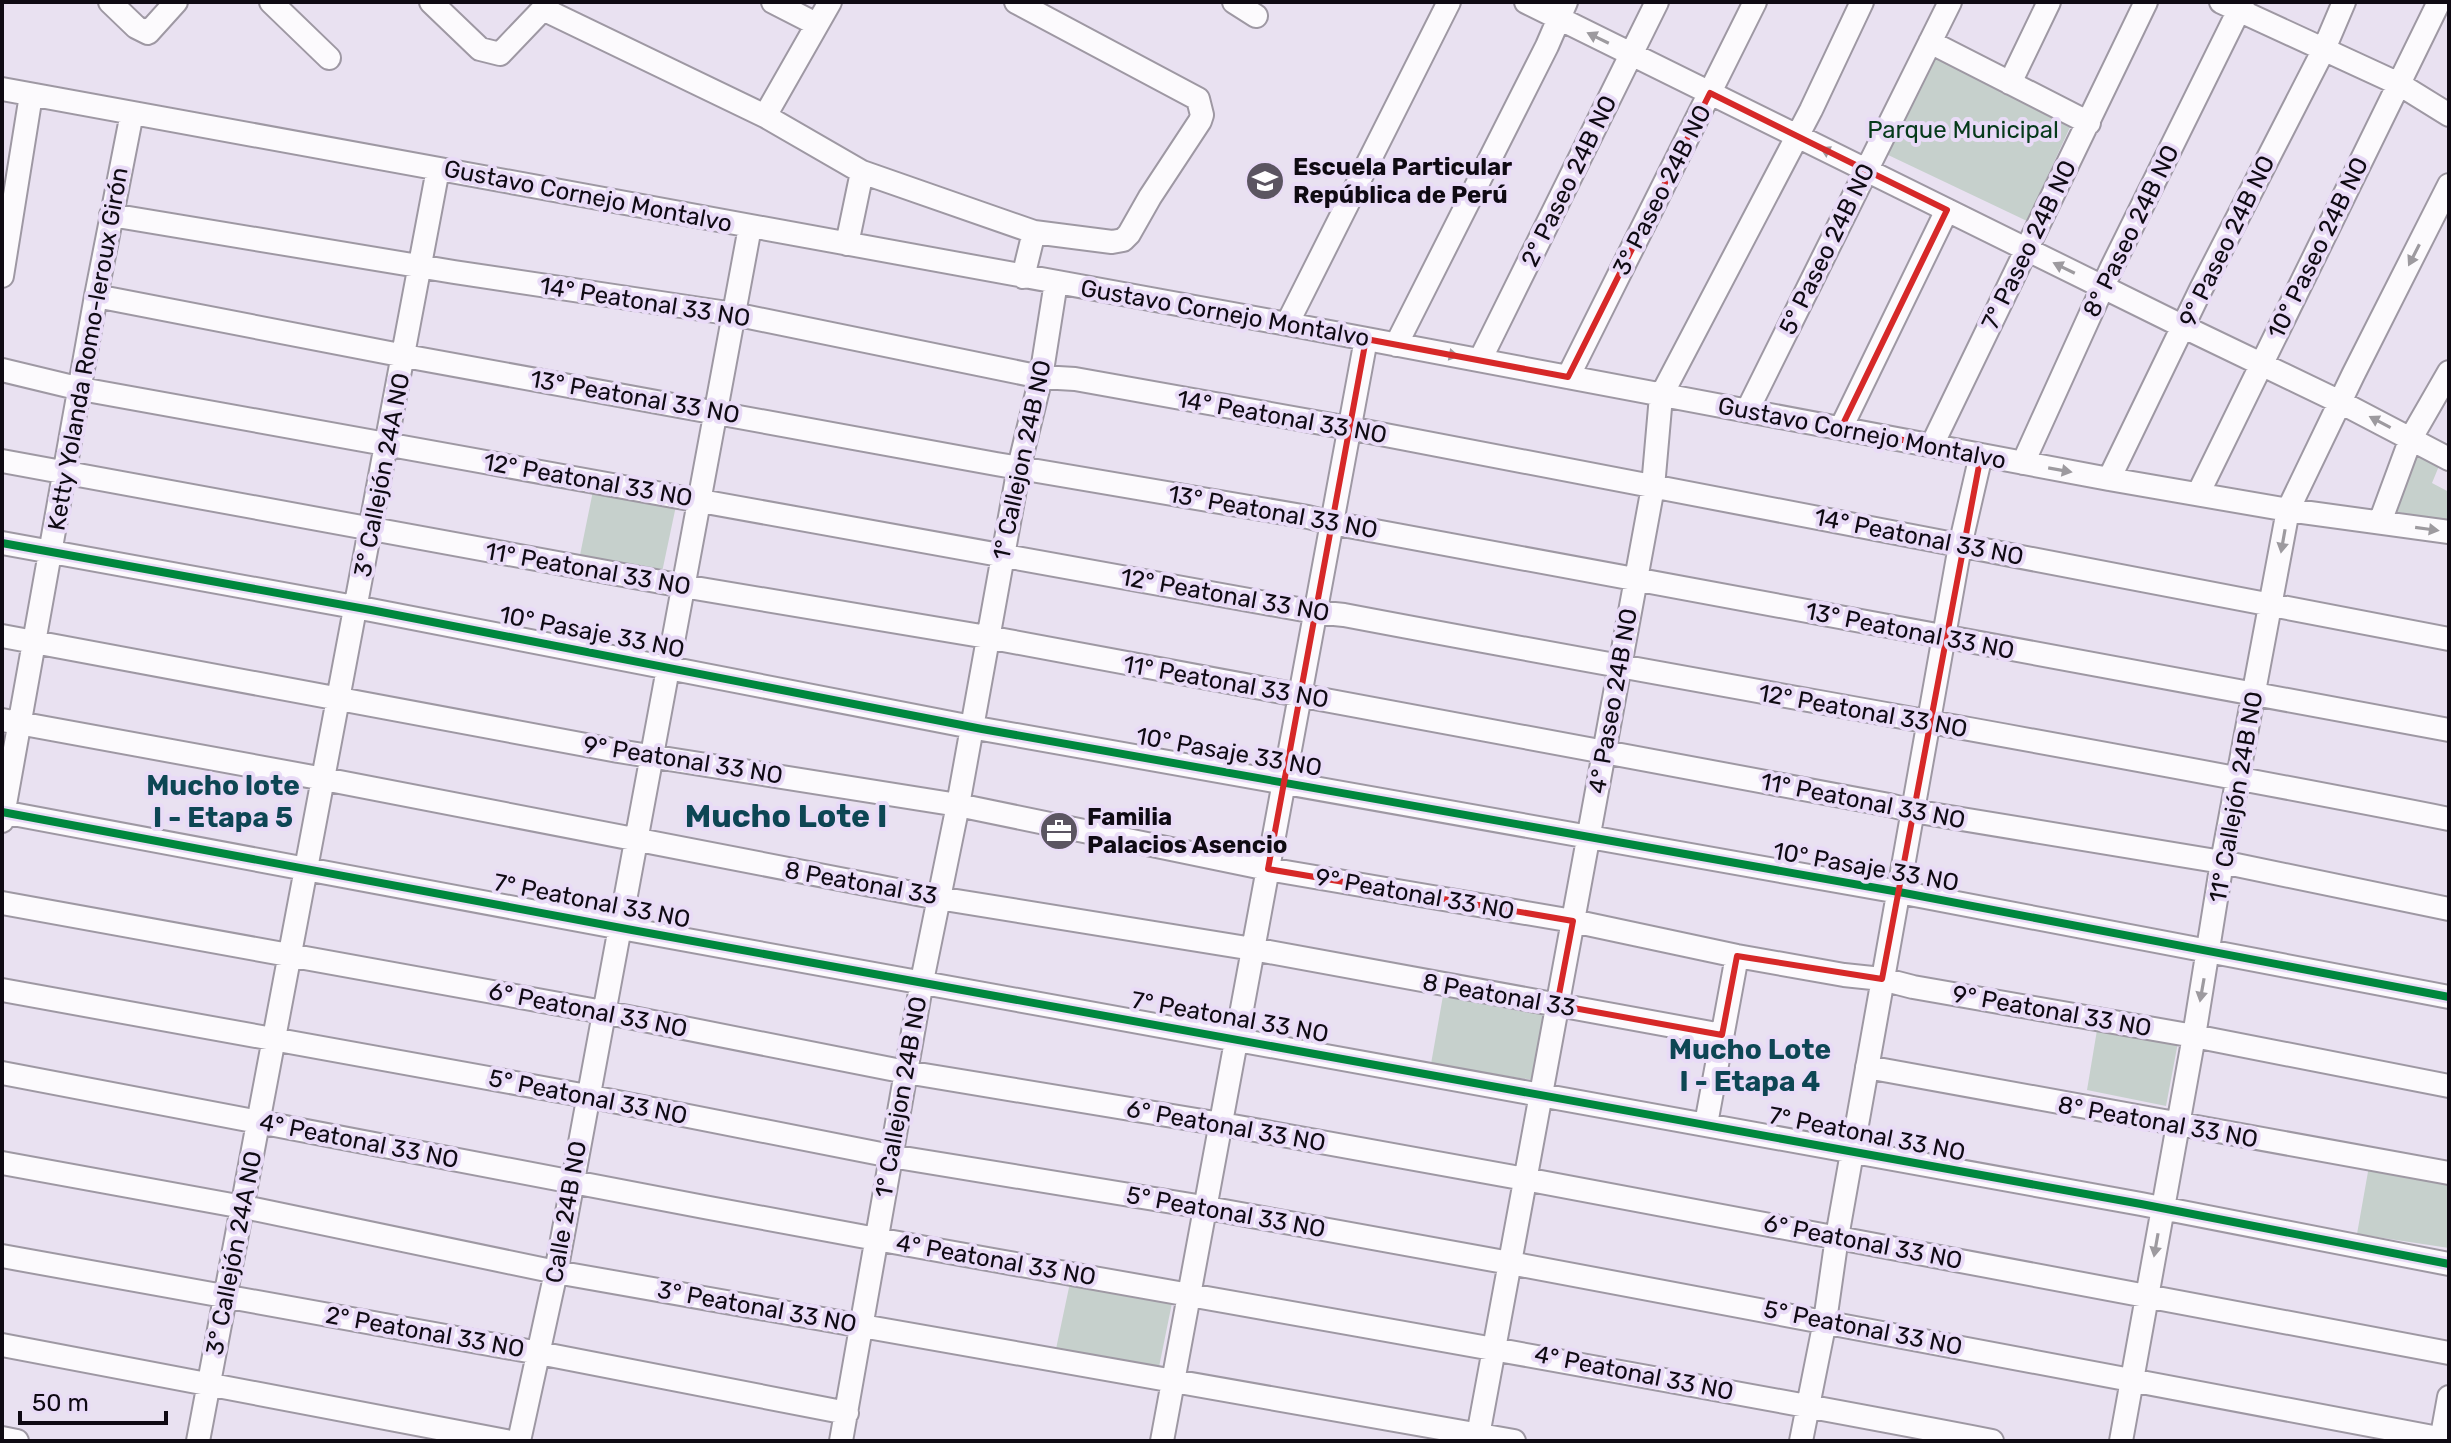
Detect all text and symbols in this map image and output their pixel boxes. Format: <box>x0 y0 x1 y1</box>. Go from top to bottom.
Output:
one-way arrow <box>1586 31 1609 44</box>
street label: 2° Paseo 24B NO <box>1516 91 1622 271</box>
street label: 3° Paseo 24B NO <box>1607 100 1717 280</box>
park label: Parque Municipal <box>1867 116 2059 144</box>
street label: 8° Paseo 24B NO <box>2077 140 2185 322</box>
one-way arrow <box>1819 146 1842 160</box>
street label: 9° Paseo 24B NO <box>2173 151 2281 331</box>
place label: Escuela Particular República de Perú <box>1293 153 1512 209</box>
street label: 10° Paseo 24B NO <box>2262 153 2374 343</box>
street label: Gustavo Cornejo Montalvo <box>442 154 734 238</box>
street label: 7° Paseo 24B NO <box>1976 156 2082 334</box>
street label: 5° Paseo 24B NO <box>1773 159 1881 339</box>
school or university icon: Escuela Particular República de Perú <box>1244 160 1286 202</box>
street label: Ketty Yolanda Romo-leroux Girón <box>42 165 134 533</box>
one-way arrow <box>2407 243 2420 266</box>
one-way arrow <box>2052 261 2075 275</box>
street label: 14° Peatonal 33 NO <box>538 272 752 332</box>
street label: Gustavo Cornejo Montalvo <box>1078 274 1372 352</box>
one-way arrow <box>1434 349 1459 361</box>
street label: 1° Callejon 24B NO <box>987 357 1057 563</box>
street label: 13° Peatonal 33 NO <box>528 365 742 429</box>
street label: 3° Callejón 24A NO <box>348 371 416 579</box>
street label: 14° Peatonal 33 NO <box>1175 385 1389 449</box>
street label: Gustavo Cornejo Montalvo <box>1716 391 2008 475</box>
one-way arrow <box>2369 416 2392 429</box>
street label: 12° Peatonal 33 NO <box>481 448 695 512</box>
one-way arrow <box>2048 464 2073 476</box>
street label: 13° Peatonal 33 NO <box>1166 480 1380 544</box>
street label: 14° Peatonal 33 NO <box>1812 503 2026 571</box>
one-way arrow <box>2415 523 2440 536</box>
one-way arrow <box>2276 529 2288 554</box>
street label: 11° Peatonal 33 NO <box>483 537 693 601</box>
street label: 12° Peatonal 33 NO <box>1118 563 1332 627</box>
street label: 13° Peatonal 33 NO <box>1803 597 2017 665</box>
street label: 10° Pasaje 33 NO <box>497 600 687 664</box>
street label: 4° Paseo 24B NO <box>1583 606 1643 796</box>
street label: 11° Peatonal 33 NO <box>1121 650 1331 714</box>
street label: 12° Peatonal 33 NO <box>1756 679 1970 743</box>
street label: 11° Callejón 24B NO <box>2204 689 2268 905</box>
street label: 10° Pasaje 33 NO <box>1134 722 1324 782</box>
street label: 9° Peatonal 33 NO <box>581 730 785 790</box>
street label: 11° Peatonal 33 NO <box>1758 767 1968 835</box>
district label: Mucho lote I - Etapa 5 <box>146 769 300 834</box>
district label: Mucho Lote I <box>685 797 887 835</box>
place label: Familia Palacios Asencio <box>1087 803 1287 859</box>
office icon: Familia Palacios Asencio <box>1038 810 1080 852</box>
street label: 10° Pasaje 33 NO <box>1771 837 1961 897</box>
street label: 8 Peatonal 33 <box>783 856 939 910</box>
street label: 9° Peatonal 33 NO <box>1313 863 1517 925</box>
street label: 7° Peatonal 33 NO <box>491 868 693 934</box>
street label: 8 Peatonal 33 <box>1421 968 1577 1022</box>
street label: 6° Peatonal 33 NO <box>486 977 690 1043</box>
one-way arrow <box>2196 977 2208 1002</box>
street label: 9° Peatonal 33 NO <box>1950 980 2154 1042</box>
street label: 7° Peatonal 33 NO <box>1129 986 1331 1048</box>
street label: 1° Callejon 24B NO <box>870 994 932 1200</box>
district label: Mucho Lote I - Etapa 4 <box>1669 1033 1831 1098</box>
street label: 5° Peatonal 33 NO <box>486 1064 690 1130</box>
street label: 8° Peatonal 33 NO <box>2056 1091 2260 1153</box>
street label: 6° Peatonal 33 NO <box>1124 1095 1328 1157</box>
street label: 7° Peatonal 33 NO <box>1766 1101 1968 1167</box>
street label: 4° Peatonal 33 NO <box>257 1108 461 1174</box>
street label: Calle 24B NO <box>540 1139 592 1285</box>
street label: 3° Callejón 24A NO <box>200 1149 268 1357</box>
street label: 5° Peatonal 33 NO <box>1124 1181 1328 1243</box>
street label: 6° Peatonal 33 NO <box>1761 1209 1965 1275</box>
street label: 4° Peatonal 33 NO <box>894 1229 1098 1291</box>
one-way arrow <box>2149 1233 2161 1258</box>
street label: 3° Peatonal 33 NO <box>655 1276 859 1338</box>
street label: 5° Peatonal 33 NO <box>1761 1295 1965 1361</box>
street label: 2° Peatonal 33 NO <box>323 1301 527 1363</box>
street label: 4° Peatonal 33 NO <box>1532 1340 1736 1406</box>
scale bar <box>20 1375 166 1425</box>
text: 50 m <box>32 1389 89 1417</box>

